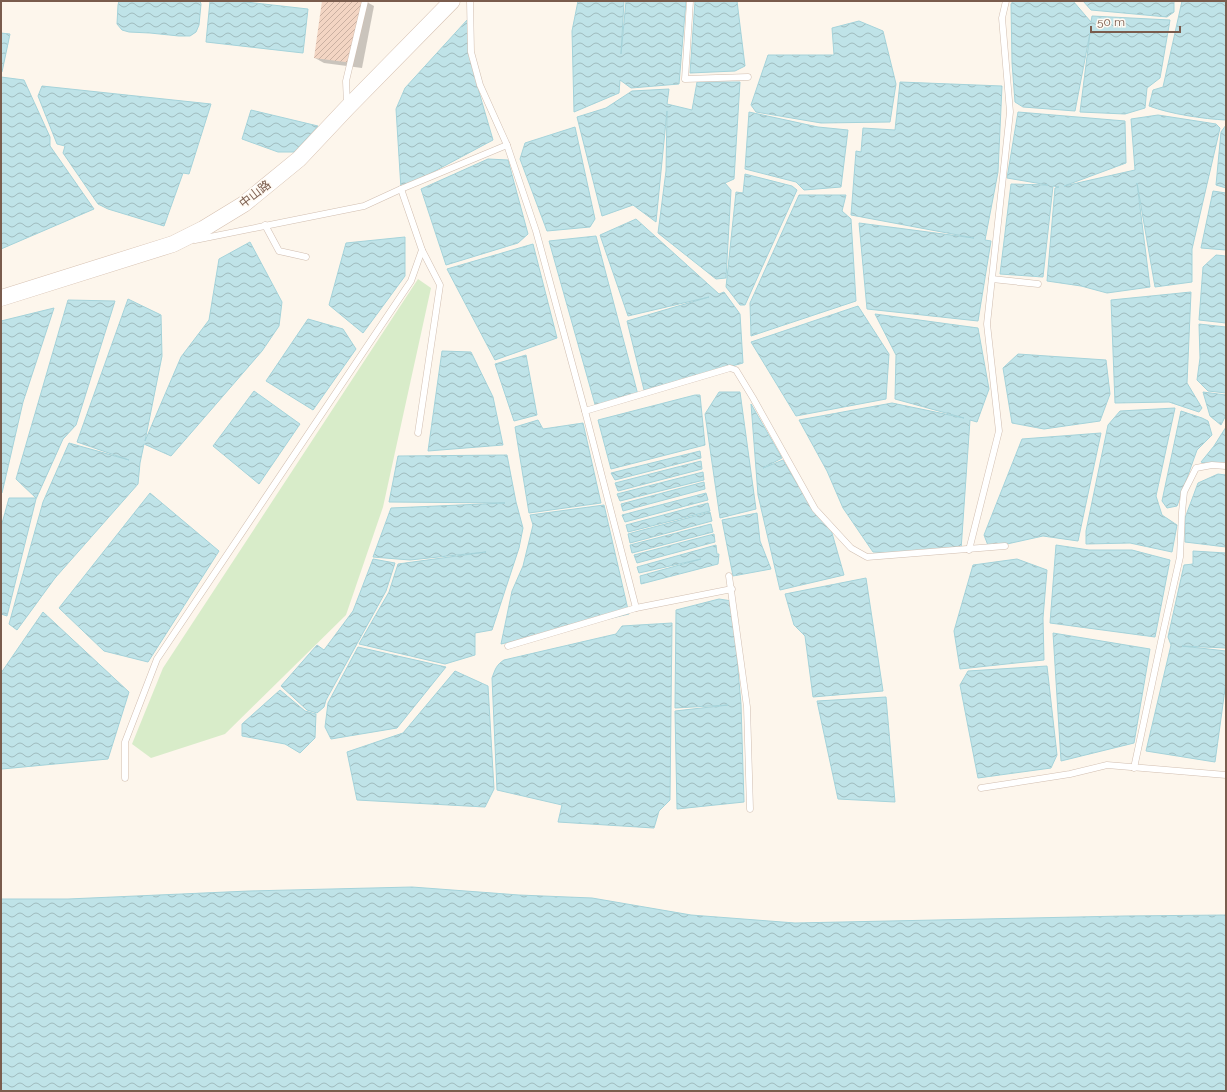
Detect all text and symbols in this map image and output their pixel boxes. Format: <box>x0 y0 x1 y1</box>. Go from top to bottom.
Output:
scale bar <box>1091 8 1180 34</box>
text: 50 m <box>1097 15 1125 29</box>
street label: 中山路 <box>237 177 273 211</box>

